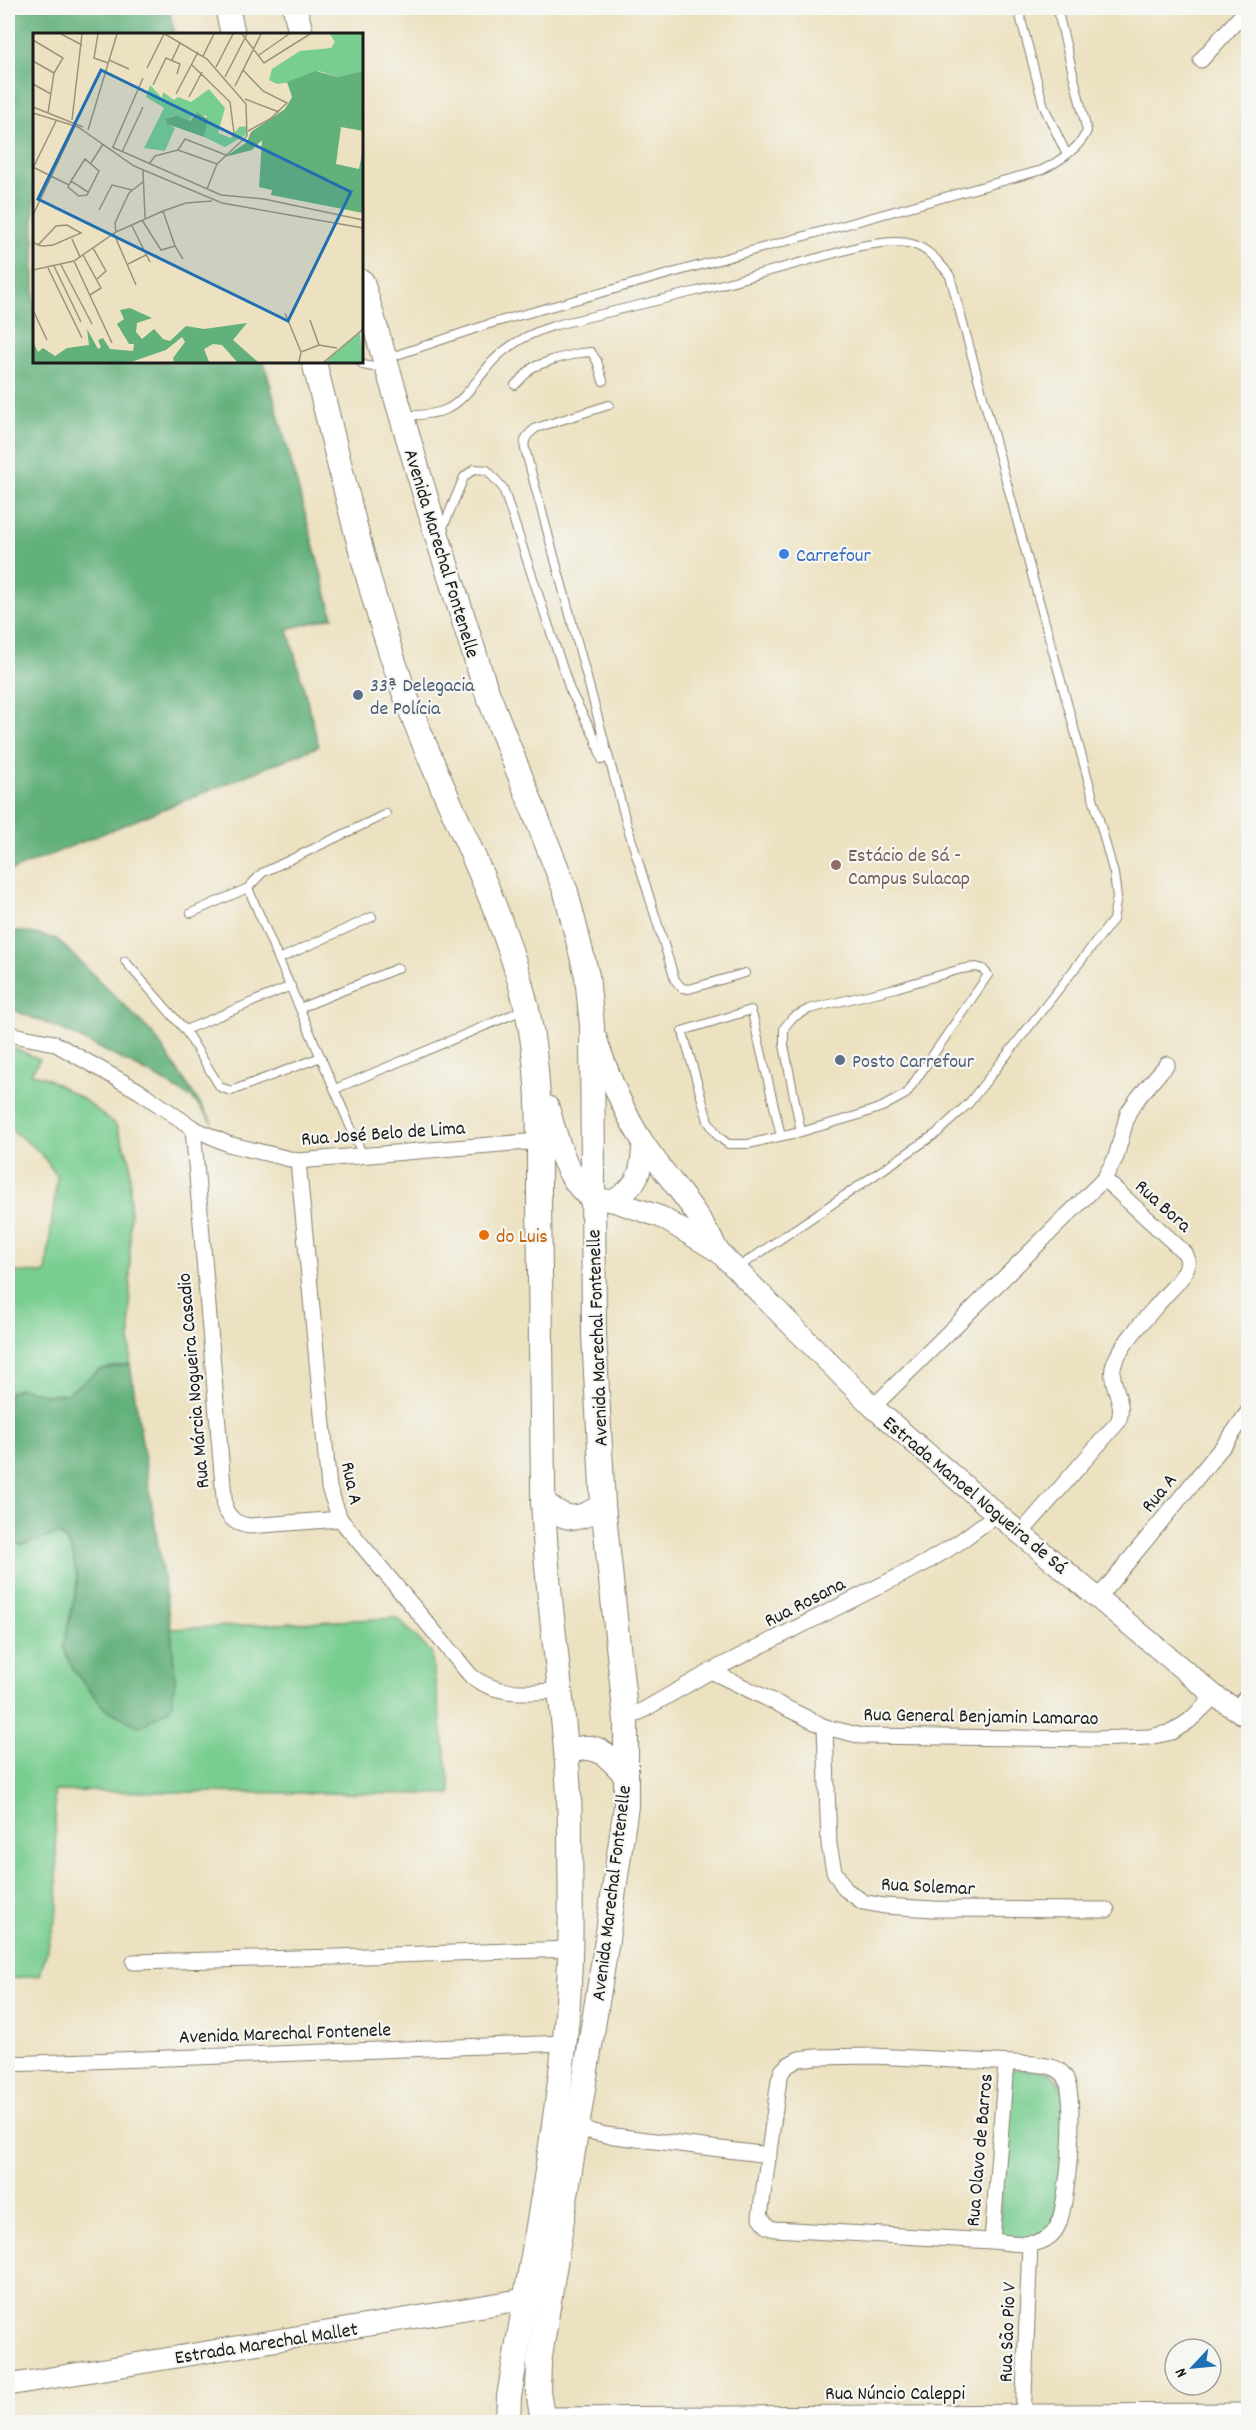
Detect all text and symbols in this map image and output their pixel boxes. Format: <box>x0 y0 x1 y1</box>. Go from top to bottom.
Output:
inset map <box>33 33 363 363</box>
street label: Avenida Marechal Fontenelle <box>395 446 485 662</box>
place label: Carrefour <box>796 543 871 571</box>
marker: Carrefour <box>777 547 791 561</box>
place label: 33ª Delegacia de Polícia <box>370 673 475 724</box>
marker: 33ª Delegacia de Polícia <box>351 688 365 702</box>
place label: Estácio de Sá - Campus Sulacap <box>848 843 970 894</box>
marker: Estácio de Sá - Campus Sulacap <box>829 858 843 872</box>
place label: Posto Carrefour <box>852 1049 975 1077</box>
marker: Posto Carrefour <box>833 1053 847 1067</box>
street label: Rua José Belo de Lima <box>300 1115 467 1155</box>
street label: Rua Bora <box>1128 1174 1197 1241</box>
place label: do Luis <box>496 1224 548 1252</box>
marker: do Luis <box>477 1228 491 1242</box>
street label: Avenida Marechal Fontenelle <box>581 1229 617 1447</box>
street label: Rua Márcia Nogueira Casadio <box>172 1272 218 1490</box>
street label: Estrada Manoel Nogueira de Sá <box>875 1410 1073 1582</box>
street label: Rua A <box>332 1460 368 1508</box>
street label: Rua A <box>1136 1468 1185 1520</box>
street label: Rua Rosana <box>760 1571 851 1636</box>
street label: Rua General Benjamin Lamarao <box>863 1702 1099 1734</box>
street label: Avenida Marechal Fontenelle <box>586 1784 640 2003</box>
street label: Rua Solemar <box>880 1872 976 1904</box>
street label: Avenida Marechal Fontenele <box>178 2017 392 2053</box>
street label: Rua Olavo de Barros <box>960 2073 1002 2228</box>
street label: Rua São Pio V <box>993 2281 1025 2383</box>
street label: Estrada Marechal Mallet <box>173 2317 360 2373</box>
north arrow <box>1163 2337 1223 2397</box>
text: N <box>1170 2364 1194 2381</box>
street label: Rua Núncio Caleppi <box>825 2381 965 2409</box>

